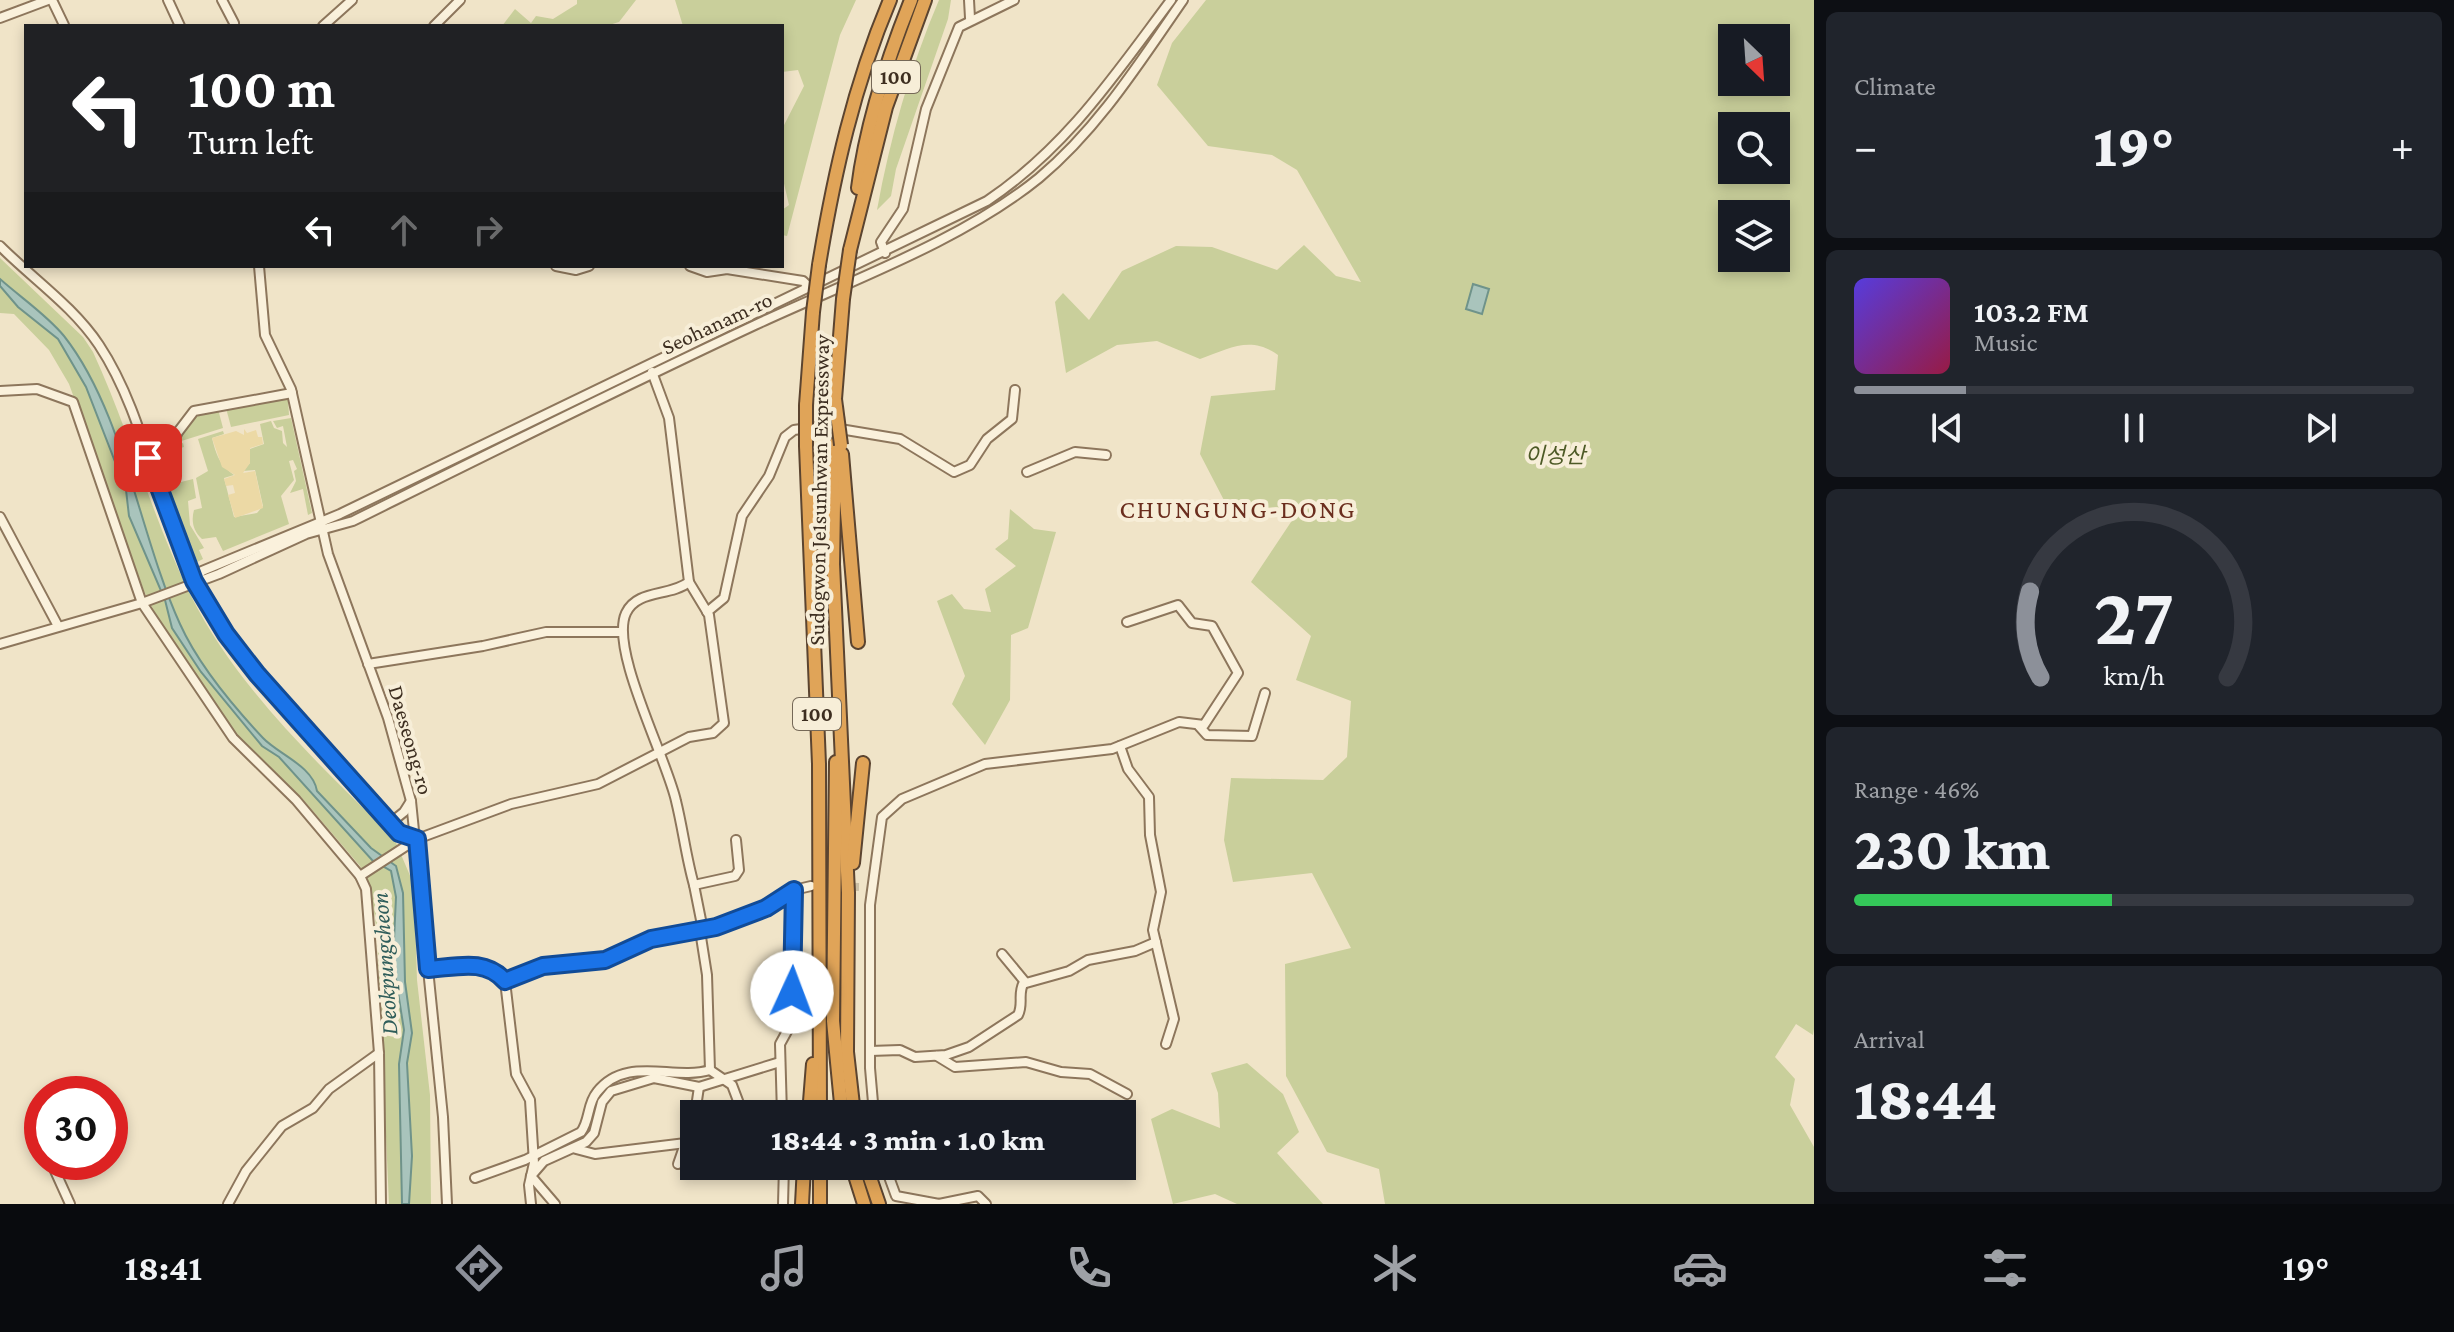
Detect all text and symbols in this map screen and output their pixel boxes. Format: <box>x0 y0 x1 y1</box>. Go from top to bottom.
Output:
north arrow <box>1718 24 1790 96</box>
map controls <box>1718 24 1790 272</box>
icon: left <box>56 56 160 160</box>
text: 100 m <box>188 57 335 119</box>
road number: 100 <box>872 61 920 93</box>
text: Climate <box>1854 72 1936 101</box>
button: search <box>1718 112 1790 184</box>
text: 19° <box>2093 112 2175 179</box>
text: Turn left <box>188 122 313 162</box>
text: − <box>1854 122 1877 170</box>
text: + <box>2391 122 2414 170</box>
button: layers <box>1718 200 1790 272</box>
icon: left <box>298 208 342 252</box>
icon: ahead <box>382 208 426 252</box>
icon: right <box>466 208 510 252</box>
street label: Seohanam-ro <box>658 287 776 359</box>
text: 103.2 FM <box>1974 295 2089 328</box>
text: Music <box>1974 328 2037 357</box>
street label: Sudogwon Je1sunhwan Expressway <box>804 333 834 646</box>
icon: previous <box>1925 406 1969 450</box>
icon: pause <box>2112 406 2156 450</box>
icon: next <box>2299 406 2343 450</box>
pin <box>114 424 182 492</box>
icon: arrive <box>126 436 170 480</box>
park label: 이성산 <box>1525 443 1588 468</box>
district label: CHUNGUNG-DONG <box>1119 495 1357 524</box>
text: 27 <box>2094 569 2174 662</box>
text: km/h <box>2103 659 2165 691</box>
street label: Daeseong-ro <box>384 683 439 798</box>
road number: 100 <box>793 698 841 730</box>
text: Range · 46% <box>1854 775 1979 804</box>
text: 230 km <box>1854 815 2050 882</box>
water label: Deokpungcheon <box>366 892 402 1036</box>
position arrow <box>750 950 834 1034</box>
text: Arrival <box>1854 1025 1925 1054</box>
text: 18:44 <box>1854 1065 1997 1132</box>
speed limit sign: 30 <box>24 1076 128 1180</box>
text: 18:44 · 3 min · 1.0 km <box>771 1123 1045 1156</box>
icon: directions <box>451 1240 507 1296</box>
icon: music <box>756 1240 812 1296</box>
icon: phone <box>1061 1240 1117 1296</box>
icon: climate <box>1367 1240 1423 1296</box>
icon: car <box>1672 1240 1728 1296</box>
icon: filters <box>1977 1240 2033 1296</box>
text: 18:41 <box>125 1248 202 1288</box>
text: 19° <box>2282 1248 2329 1288</box>

